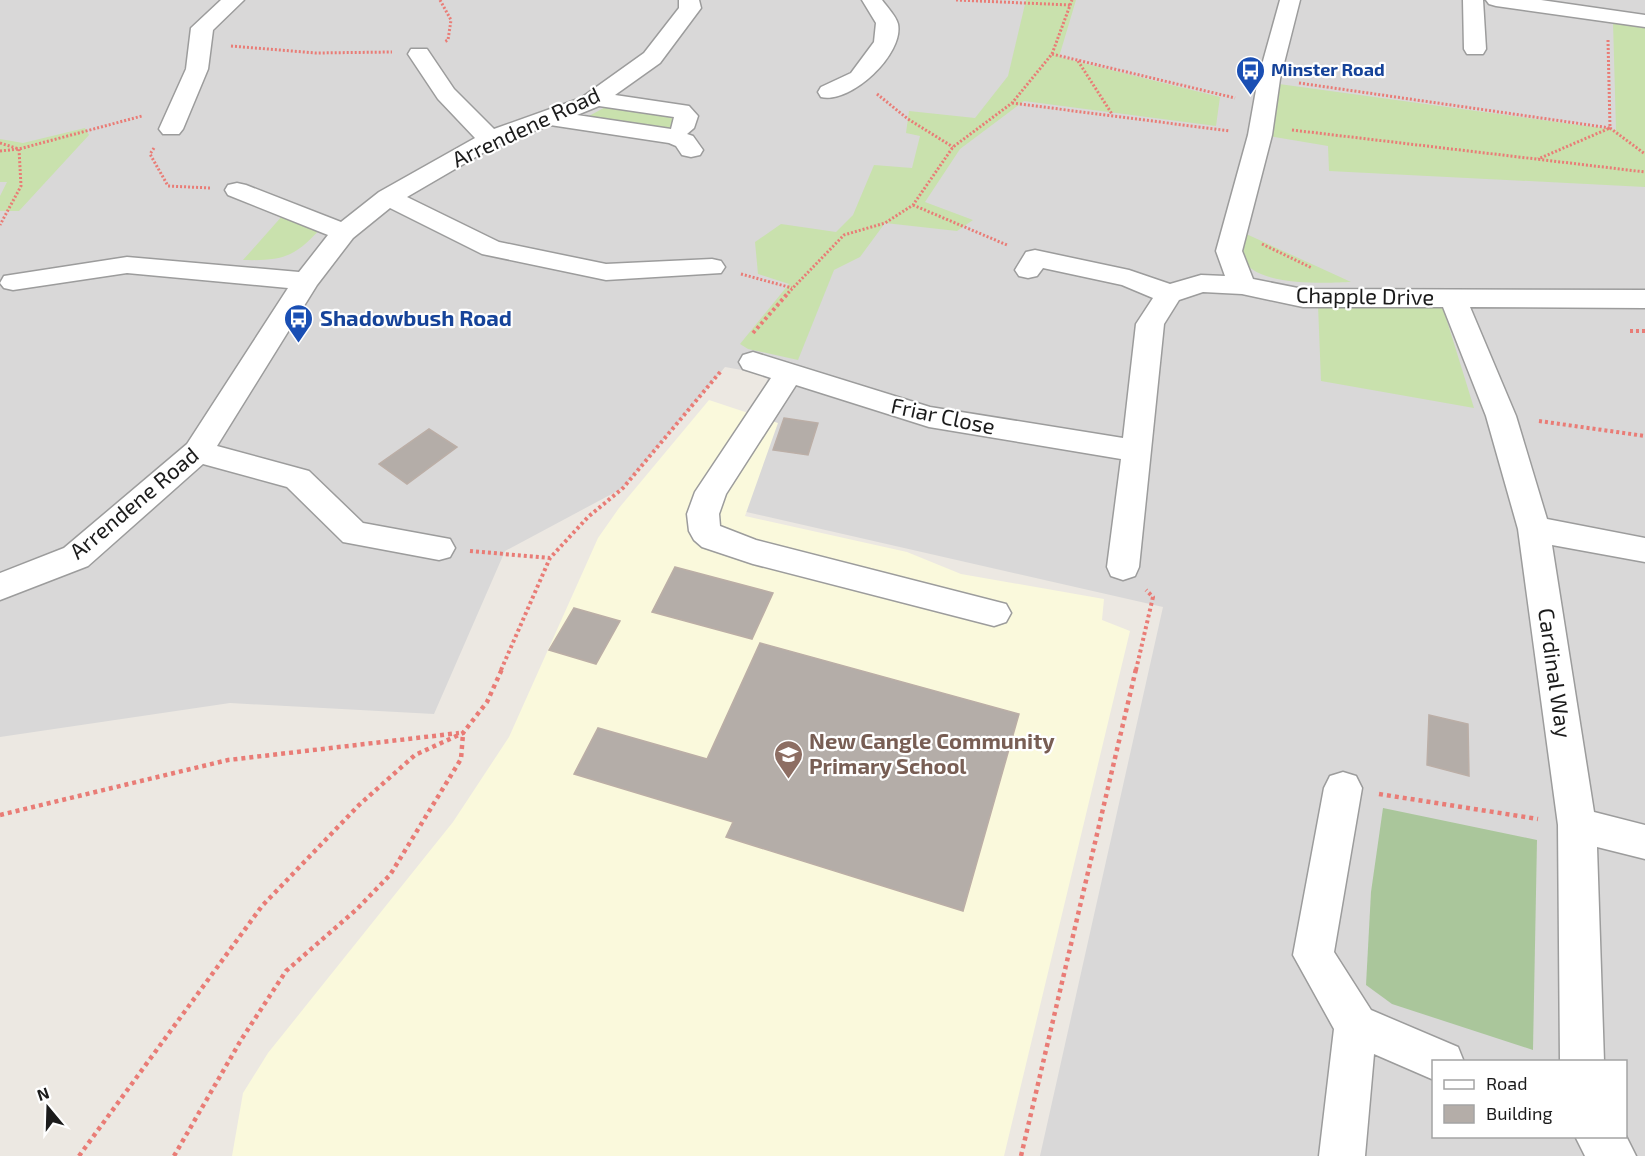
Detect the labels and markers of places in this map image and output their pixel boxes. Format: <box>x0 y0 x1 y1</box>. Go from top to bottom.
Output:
bus stop icon: Minster Road <box>1234 54 1266 96</box>
place label: Minster Road <box>1271 58 1385 80</box>
bus stop icon: Shadowbush Road <box>283 302 315 344</box>
place label: Shadowbush Road <box>320 304 512 330</box>
place label: New Cangle Community Primary School <box>809 727 1055 779</box>
school or university icon: New Cangle Community Primary School <box>772 738 804 780</box>

